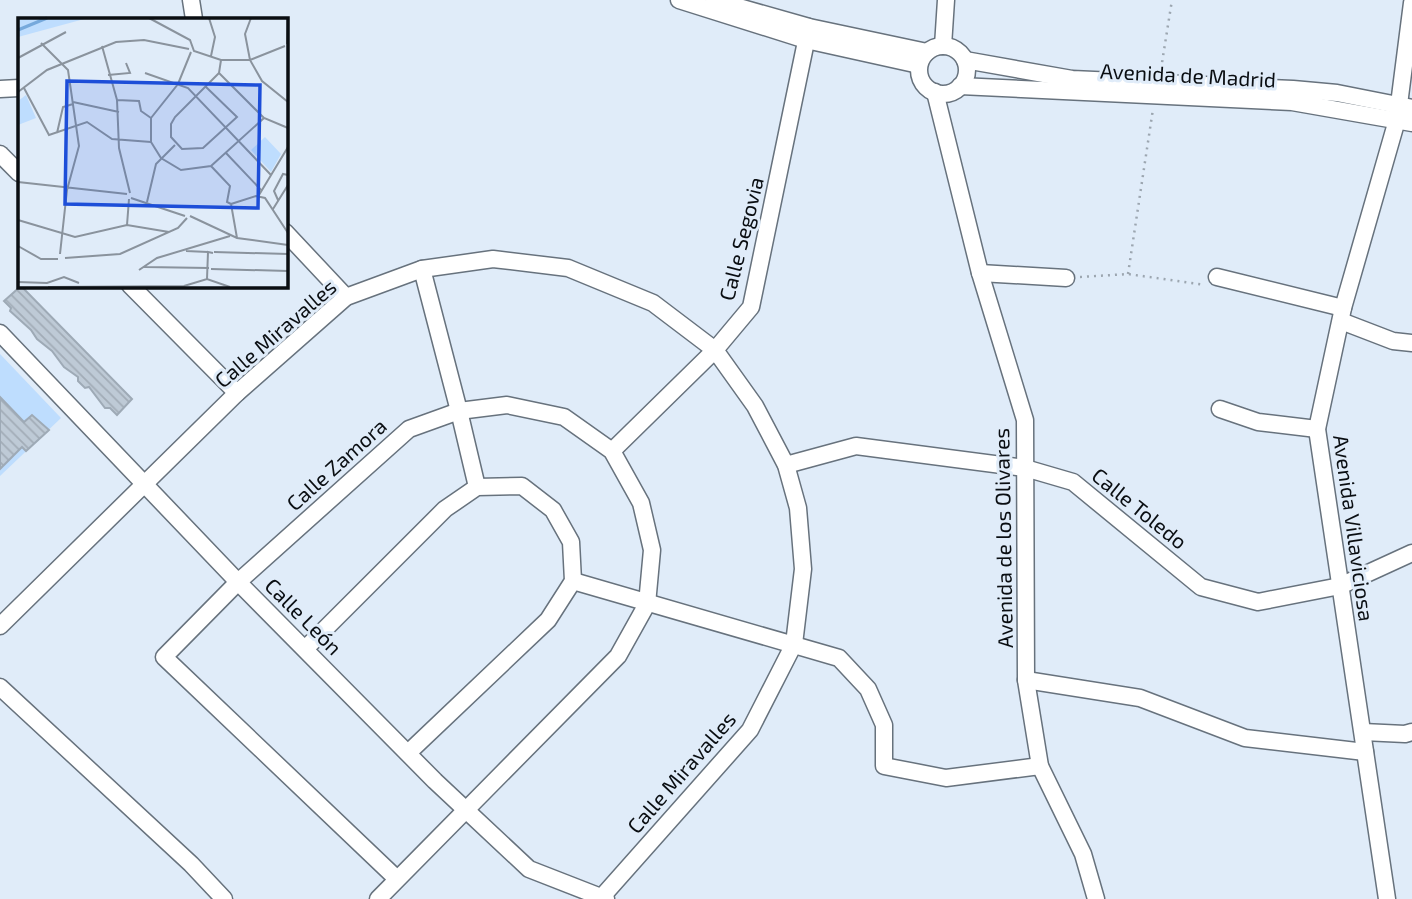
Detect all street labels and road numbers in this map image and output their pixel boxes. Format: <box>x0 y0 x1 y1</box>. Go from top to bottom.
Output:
street label: Avenida de Madrid <box>1099 57 1277 92</box>
street label: Calle Segovia <box>713 174 768 303</box>
street label: Calle Miravalles <box>209 273 341 392</box>
street label: Calle Zamora <box>281 413 391 515</box>
street label: Avenida de los Olivares <box>988 428 1017 648</box>
street label: Avenida Villaviciosa <box>1329 433 1380 623</box>
street label: Calle Toledo <box>1088 462 1192 554</box>
street label: Calle León <box>261 572 348 659</box>
street label: Calle Miravalles <box>621 706 740 838</box>

